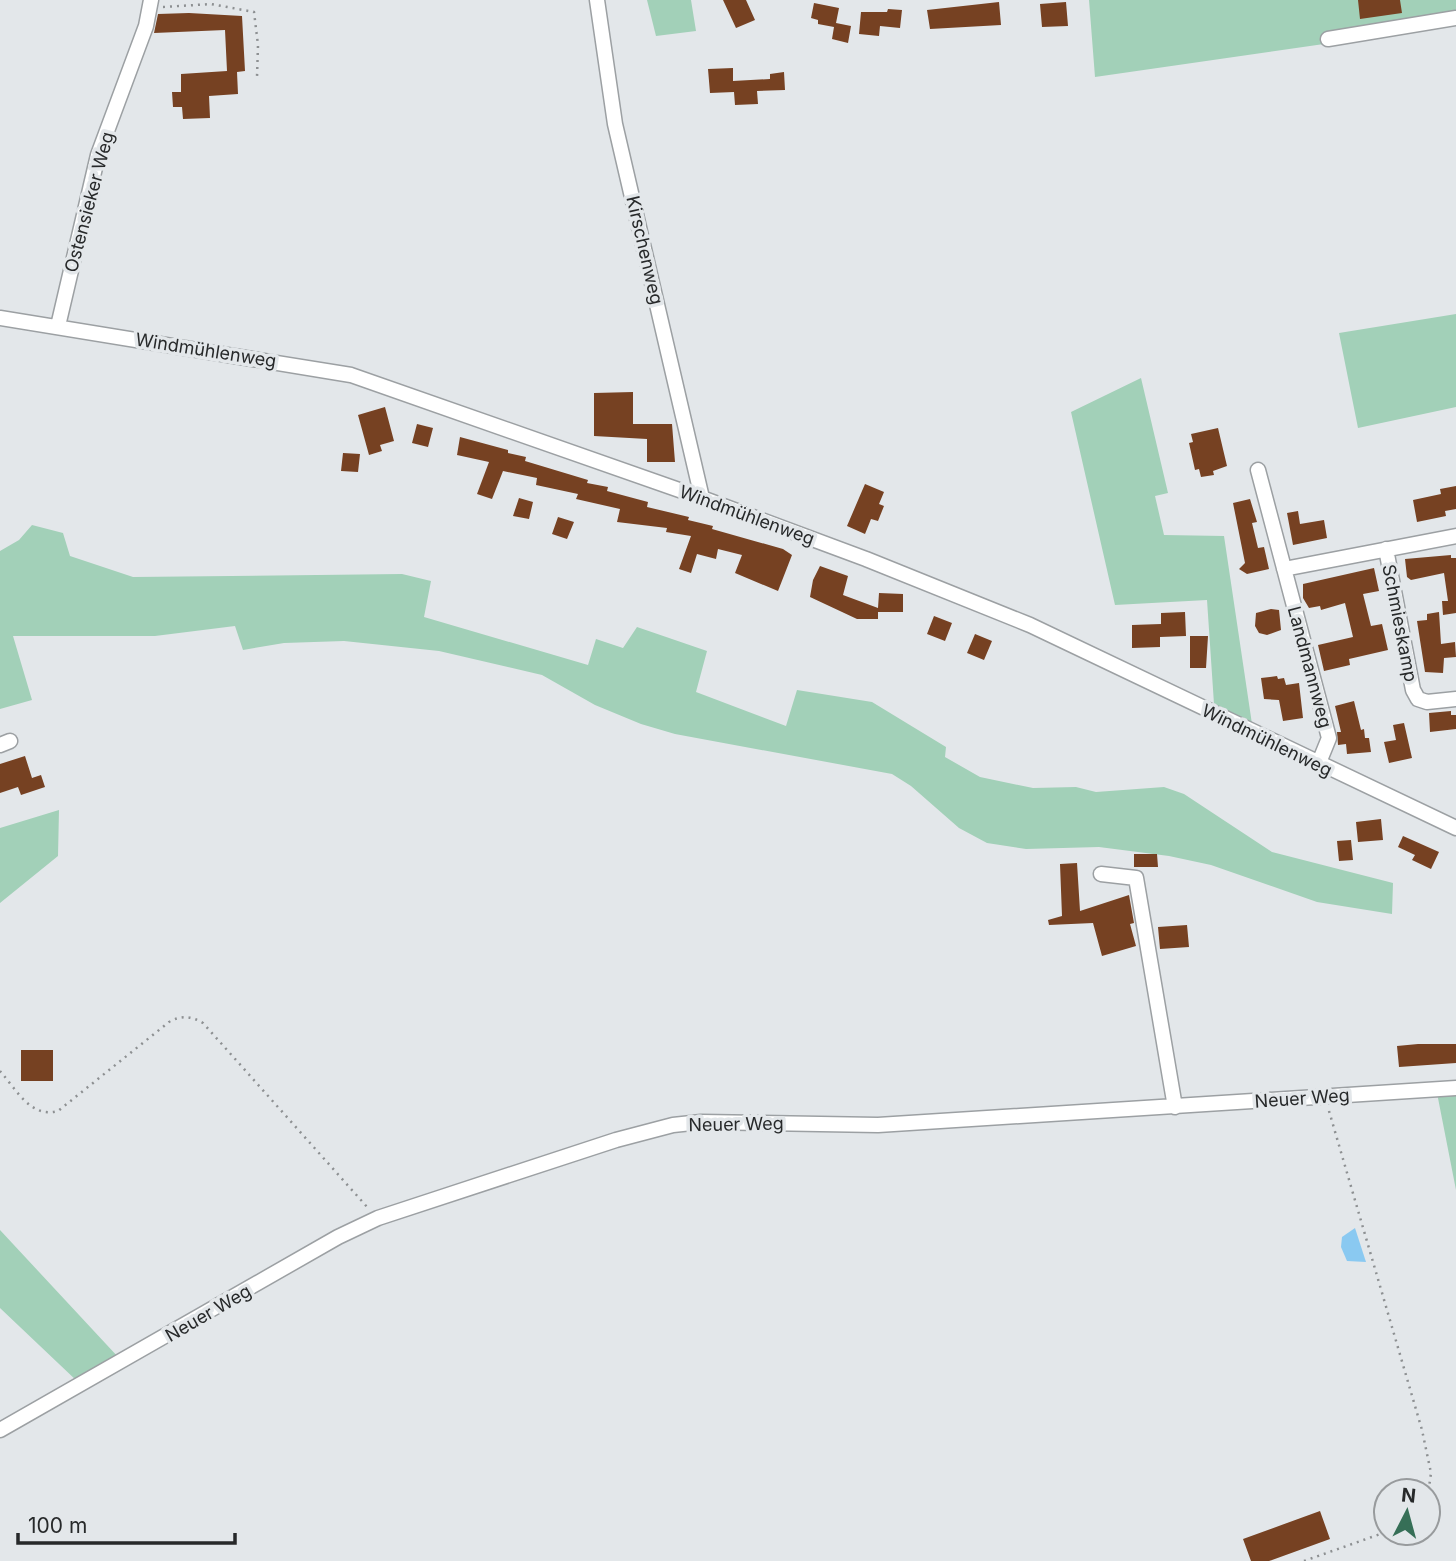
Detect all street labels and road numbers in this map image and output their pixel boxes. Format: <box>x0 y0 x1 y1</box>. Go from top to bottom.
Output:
street label: Ostensieker Weg <box>60 129 118 275</box>
street label: Kirschenweg <box>622 194 668 306</box>
street label: Windmühlenweg <box>134 329 278 371</box>
street label: Windmühlenweg <box>677 481 817 549</box>
street label: Schmieskamp <box>1378 562 1422 684</box>
street label: Landmannweg <box>1284 604 1336 730</box>
street label: Windmühlenweg <box>1198 699 1336 781</box>
street label: Neuer Weg <box>1254 1084 1350 1112</box>
street label: Neuer Weg <box>688 1113 784 1135</box>
street label: Neuer Weg <box>161 1280 255 1346</box>

